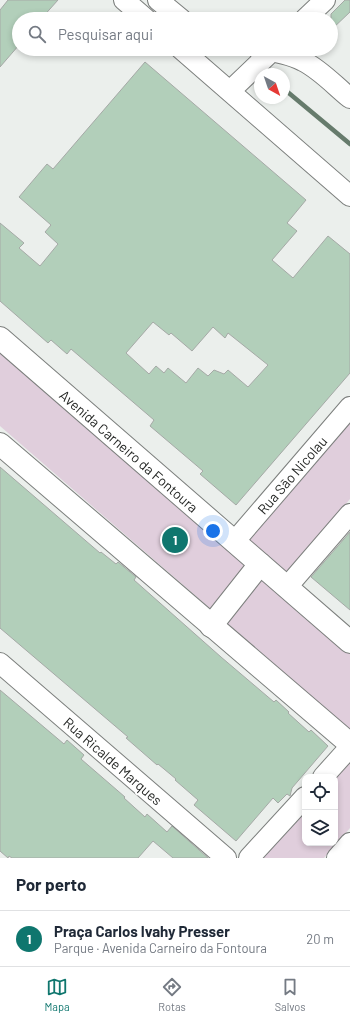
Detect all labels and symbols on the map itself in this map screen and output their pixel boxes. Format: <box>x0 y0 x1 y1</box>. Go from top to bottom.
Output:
north arrow <box>254 68 290 104</box>
street label: Avenida Carneiro da Fontoura <box>56 386 202 516</box>
street label: Rua São Nicolau <box>254 433 330 517</box>
your location <box>203 521 223 541</box>
pin: 1 <box>162 525 188 555</box>
street label: Rua Ricalde Marques <box>60 714 166 809</box>

